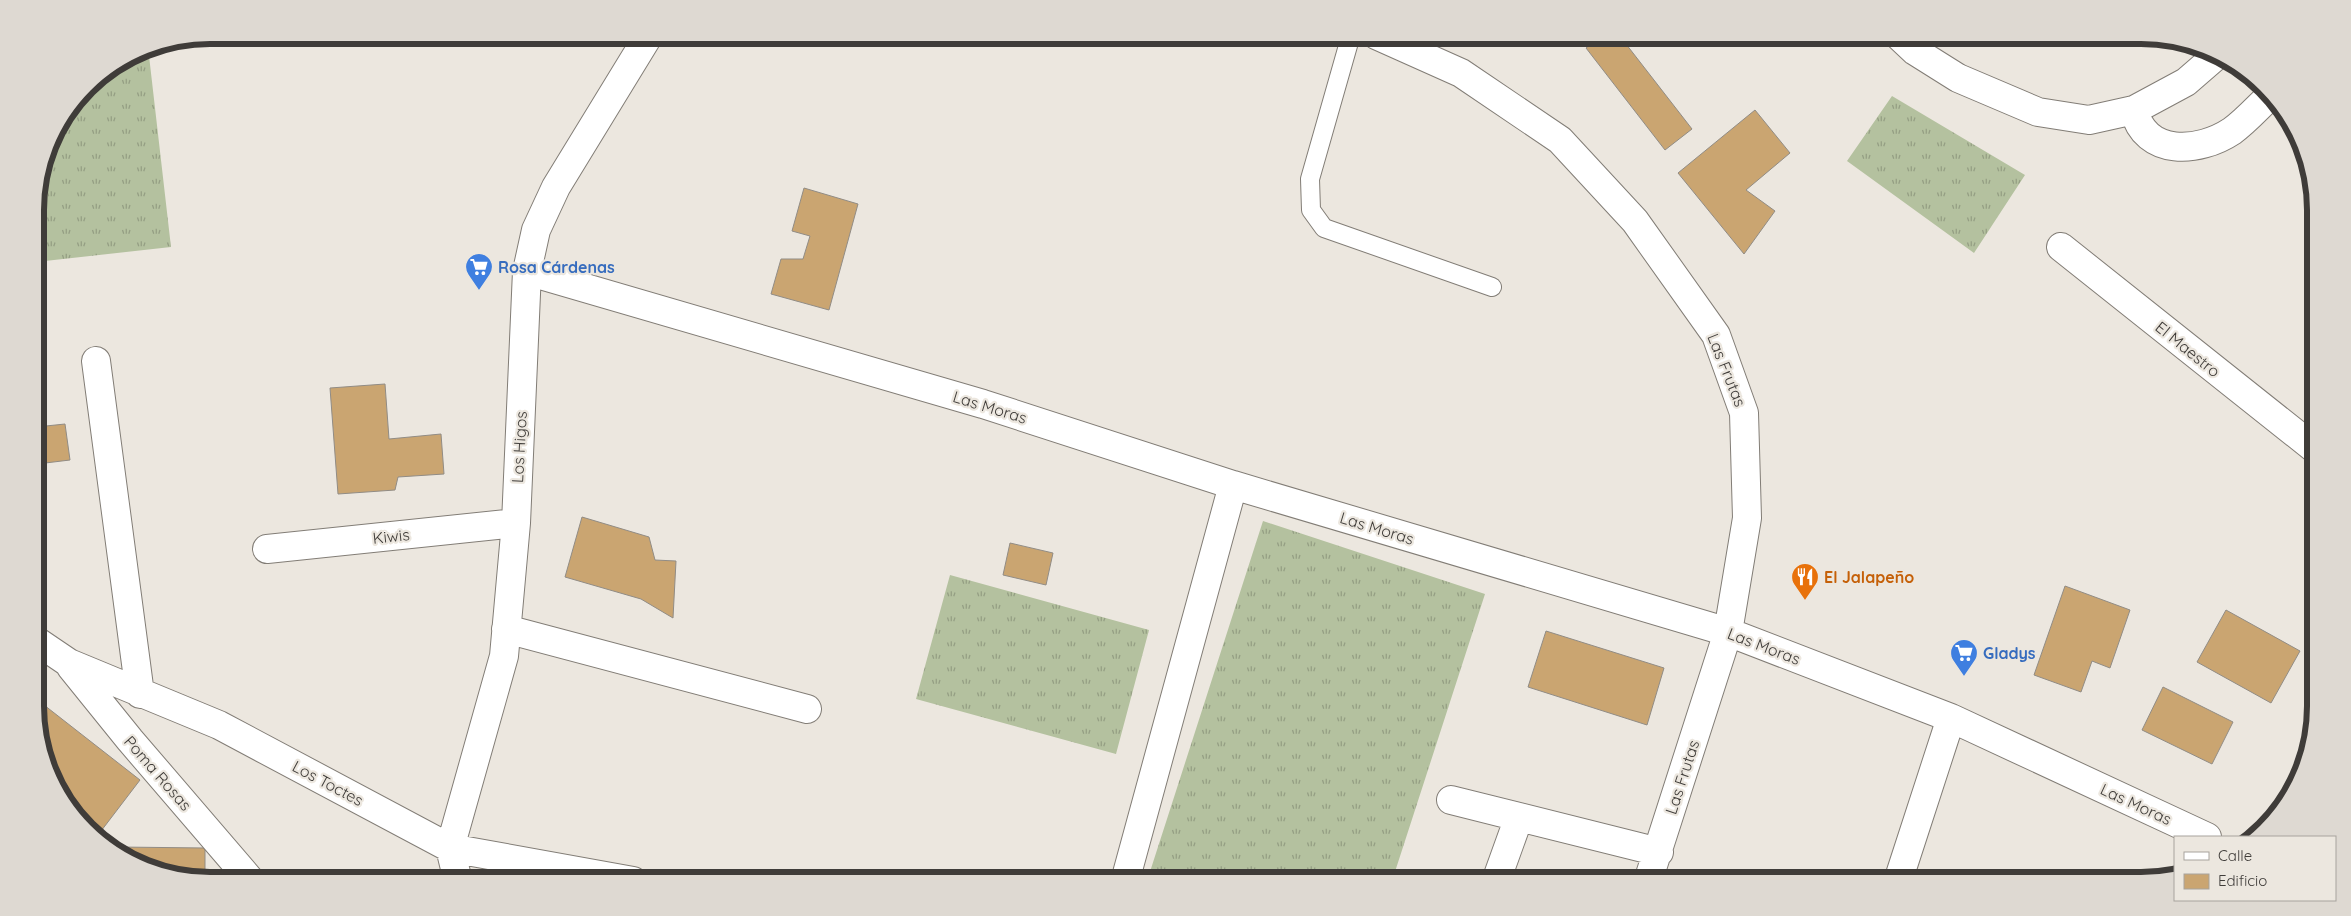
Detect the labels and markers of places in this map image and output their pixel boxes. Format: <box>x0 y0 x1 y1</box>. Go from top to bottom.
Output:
supermarket icon: Rosa Cárdenas <box>464 252 494 291</box>
place label: Rosa Cárdenas <box>498 257 615 277</box>
restaurant icon: El Jalapeño <box>1790 562 1820 601</box>
place label: El Jalapeño <box>1824 567 1914 587</box>
supermarket icon: Gladys <box>1949 638 1979 677</box>
place label: Gladys <box>1983 643 2036 663</box>

